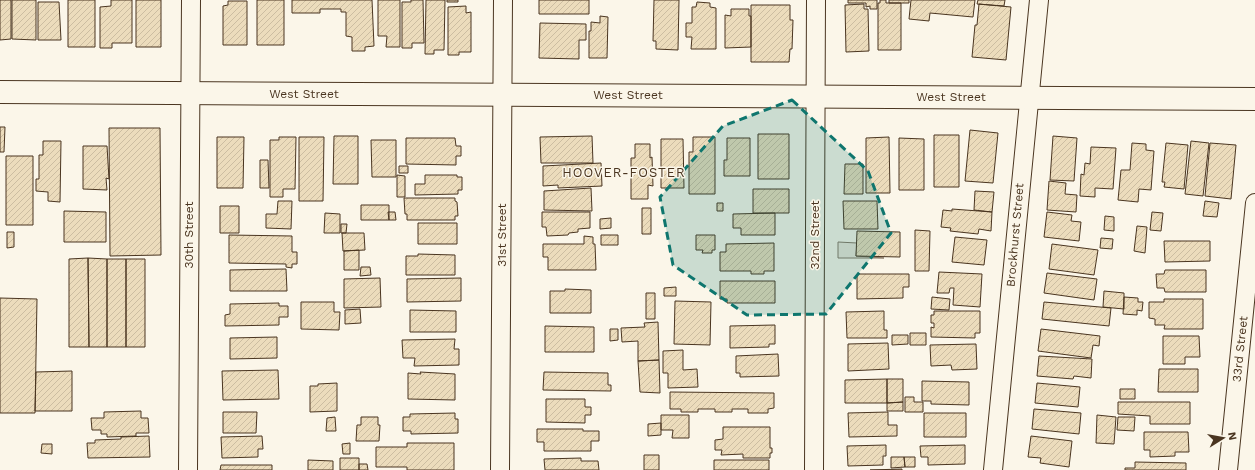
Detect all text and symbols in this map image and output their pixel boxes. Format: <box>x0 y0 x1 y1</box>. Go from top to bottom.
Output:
street label: West Street <box>269 87 339 101</box>
street label: West Street <box>593 88 663 102</box>
street label: West Street <box>916 90 986 104</box>
district label: HOOVER-FOSTER <box>562 165 686 180</box>
street label: Brockhurst Street <box>1003 182 1027 288</box>
street label: 32nd Street <box>808 200 822 270</box>
street label: 30th Street <box>182 201 196 269</box>
street label: 31st Street <box>495 203 509 267</box>
street label: 33rd Street <box>1230 315 1250 383</box>
north arrow <box>1203 418 1243 458</box>
text: N <box>1225 431 1239 441</box>

